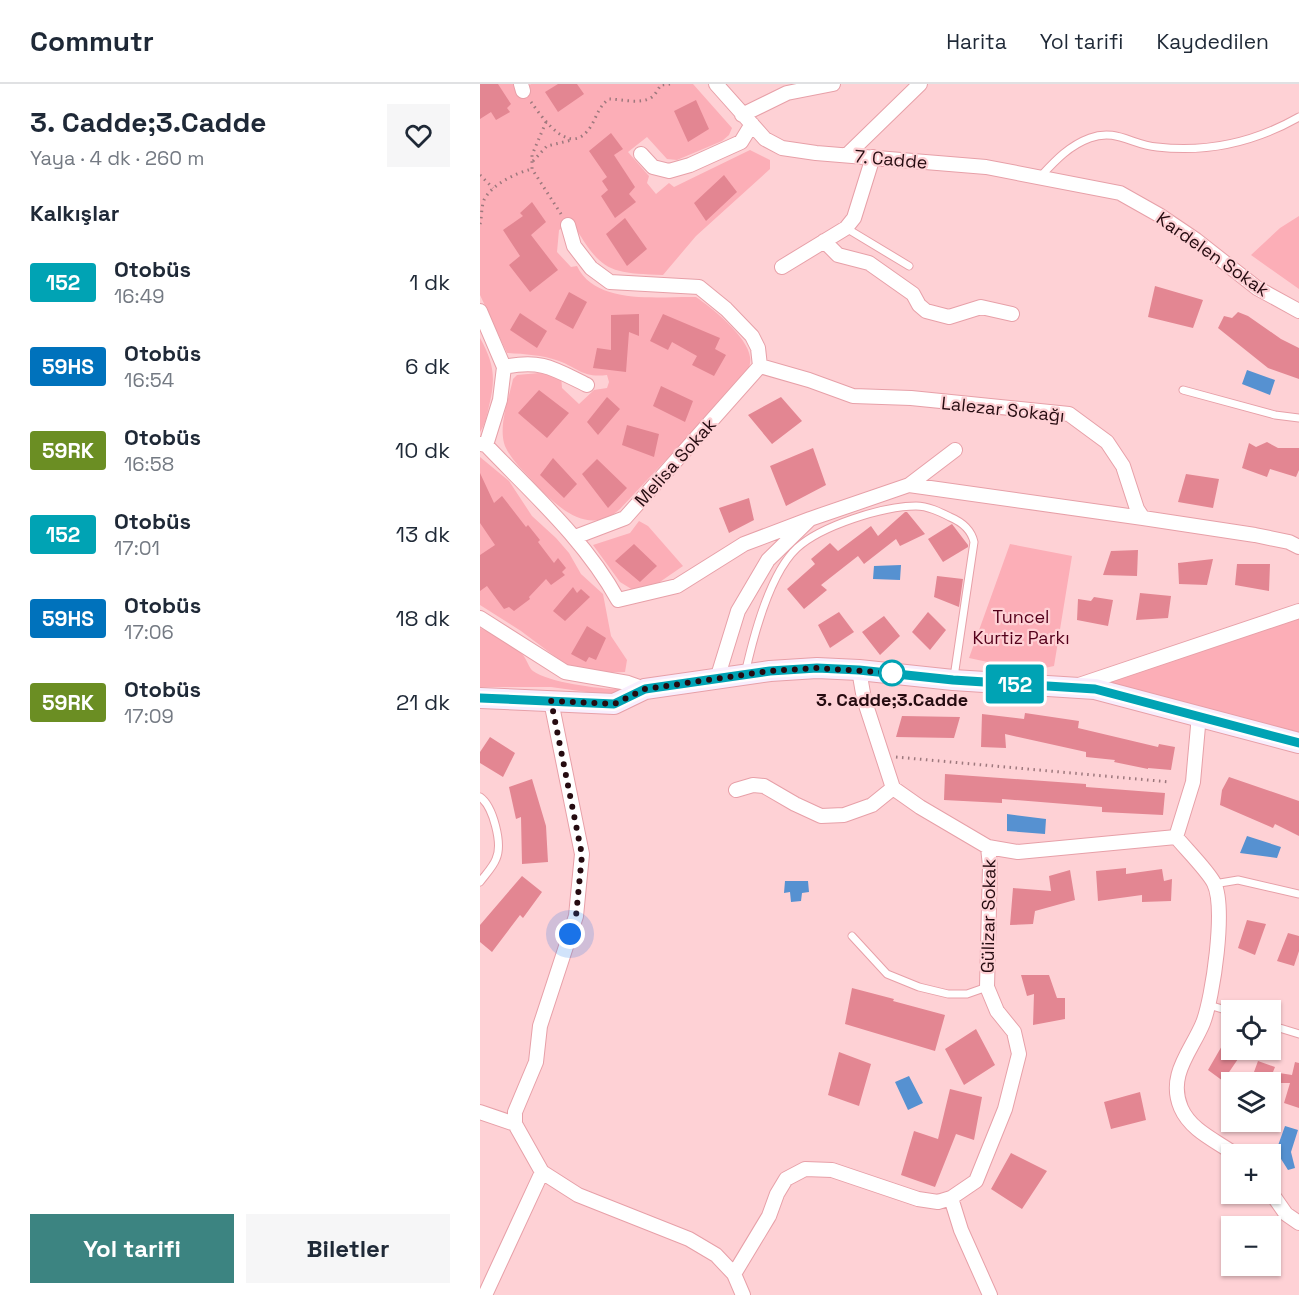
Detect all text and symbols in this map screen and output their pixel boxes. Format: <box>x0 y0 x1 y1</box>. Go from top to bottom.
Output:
text: Commutr <box>30 23 154 59</box>
text: Harita <box>946 28 1007 55</box>
text: Yol tarifi <box>1040 28 1123 55</box>
text: Kaydedilen <box>1156 28 1269 55</box>
text: 3. Cadde;3.Cadde <box>30 104 267 140</box>
button: heart <box>387 104 450 167</box>
street label: 7. Cadde <box>854 144 928 174</box>
text: Yaya · 4 dk · 260 m <box>30 145 204 171</box>
text: Kalkışlar <box>30 199 119 227</box>
street label: Kardelen Sokak <box>1152 207 1274 302</box>
text: Otobüs <box>114 255 191 283</box>
text: 1 dk <box>409 268 450 296</box>
text: 152 <box>46 269 80 296</box>
text: 16:49 <box>114 283 164 309</box>
text: Otobüs <box>124 339 201 367</box>
text: 6 dk <box>405 352 450 380</box>
text: 59HS <box>42 353 94 380</box>
text: 16:54 <box>124 367 174 393</box>
street label: Lalezar Sokağı <box>940 391 1066 427</box>
street label: Melisa Sokak <box>629 413 721 511</box>
text: Otobüs <box>124 423 201 451</box>
text: 10 dk <box>395 436 450 464</box>
text: 59RK <box>42 437 94 464</box>
text: 16:58 <box>124 451 174 477</box>
text: Otobüs <box>114 507 191 535</box>
text: 13 dk <box>396 520 450 548</box>
text: 152 <box>46 521 80 548</box>
text: 17:01 <box>114 535 160 561</box>
text: Otobüs <box>124 591 201 619</box>
text: 18 dk <box>395 604 450 632</box>
text: 59HS <box>42 605 94 632</box>
park label: Tuncel Kurtiz Parkı <box>972 605 1070 649</box>
text: 17:06 <box>124 619 174 645</box>
marker: 3. Cadde;3.Cadde <box>879 660 905 686</box>
line badge: 152 <box>980 664 1050 704</box>
text: 152 <box>998 671 1032 698</box>
text: Otobüs <box>124 675 201 703</box>
text: 21 dk <box>396 688 450 716</box>
place label: 3. Cadde;3.Cadde <box>816 688 968 711</box>
text: 59RK <box>42 689 94 716</box>
text: 17:09 <box>124 703 174 729</box>
street label: Gülizar Sokak <box>976 858 1001 973</box>
your location <box>555 919 585 949</box>
map controls <box>1221 1000 1281 1276</box>
button: locate <box>1221 1000 1281 1060</box>
button: layers <box>1221 1072 1281 1132</box>
button: + <box>1221 1144 1281 1204</box>
button: Yol tarifi <box>30 1214 234 1283</box>
button: Biletler <box>246 1214 450 1283</box>
button: − <box>1221 1216 1281 1276</box>

